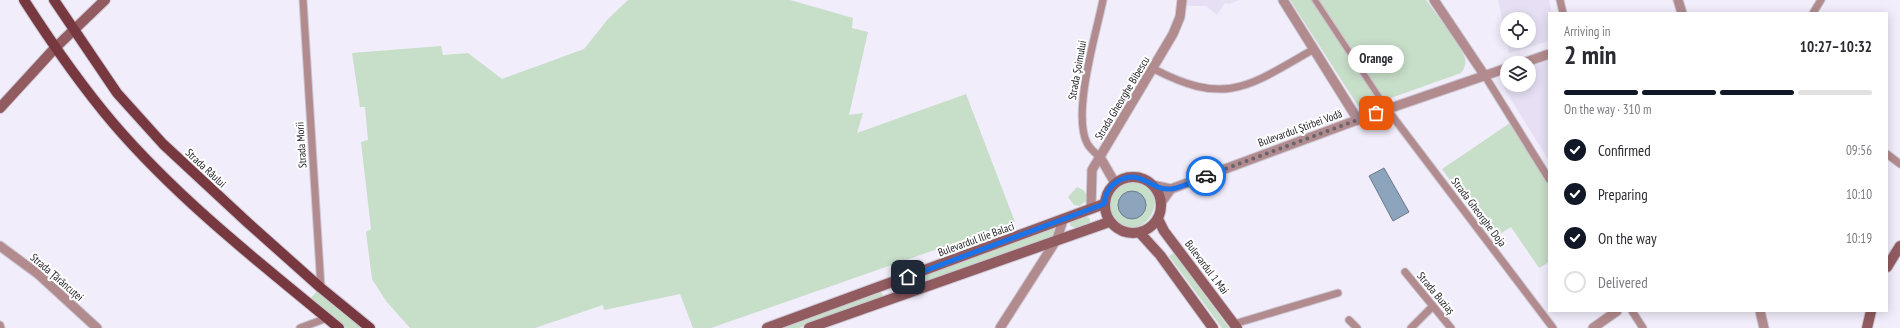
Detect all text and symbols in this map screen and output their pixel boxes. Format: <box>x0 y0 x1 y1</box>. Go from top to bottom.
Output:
map controls <box>1500 12 1536 92</box>
button: locate <box>1500 12 1536 48</box>
text: Arriving in <box>1564 23 1611 40</box>
text: 10:27–10:32 <box>1800 37 1872 56</box>
text: 2 min <box>1564 38 1617 71</box>
street label: Strada Șoimului <box>1065 39 1089 101</box>
callout: Orange <box>1348 45 1404 73</box>
text: Orange <box>1359 50 1393 67</box>
street label: Strada Gheorghe Bibescu <box>1092 54 1153 142</box>
button: layers <box>1500 56 1536 92</box>
pin <box>1359 96 1393 130</box>
text: On the way · 310 m <box>1564 101 1651 118</box>
icon: bag <box>1365 102 1387 124</box>
street label: Bulevardul Știrbei Vodă <box>1256 106 1344 150</box>
street label: Strada Morii <box>292 121 310 169</box>
icon: check <box>1564 139 1586 161</box>
text: Confirmed <box>1598 141 1651 160</box>
text: 09:56 <box>1846 142 1872 159</box>
street label: Strada Râului <box>183 146 229 190</box>
courier <box>1186 156 1226 196</box>
icon: car <box>1195 165 1217 187</box>
street label: Strada Gheorghe Doja <box>1448 175 1510 249</box>
icon: check <box>1564 183 1586 205</box>
text: Preparing <box>1598 185 1648 204</box>
text: 10:10 <box>1846 186 1872 203</box>
street label: Bulevardul Ilie Balaci <box>936 219 1016 259</box>
icon: check <box>1564 227 1586 249</box>
text: On the way <box>1598 229 1657 248</box>
text: 10:19 <box>1846 230 1872 247</box>
street label: Bulevardul 1 Mai <box>1182 237 1232 297</box>
street label: Strada Țărăncuței <box>28 250 86 304</box>
pin <box>891 260 925 294</box>
icon: home <box>897 266 919 288</box>
street label: Strada Buziaș <box>1414 269 1458 317</box>
text: Delivered <box>1598 273 1648 292</box>

